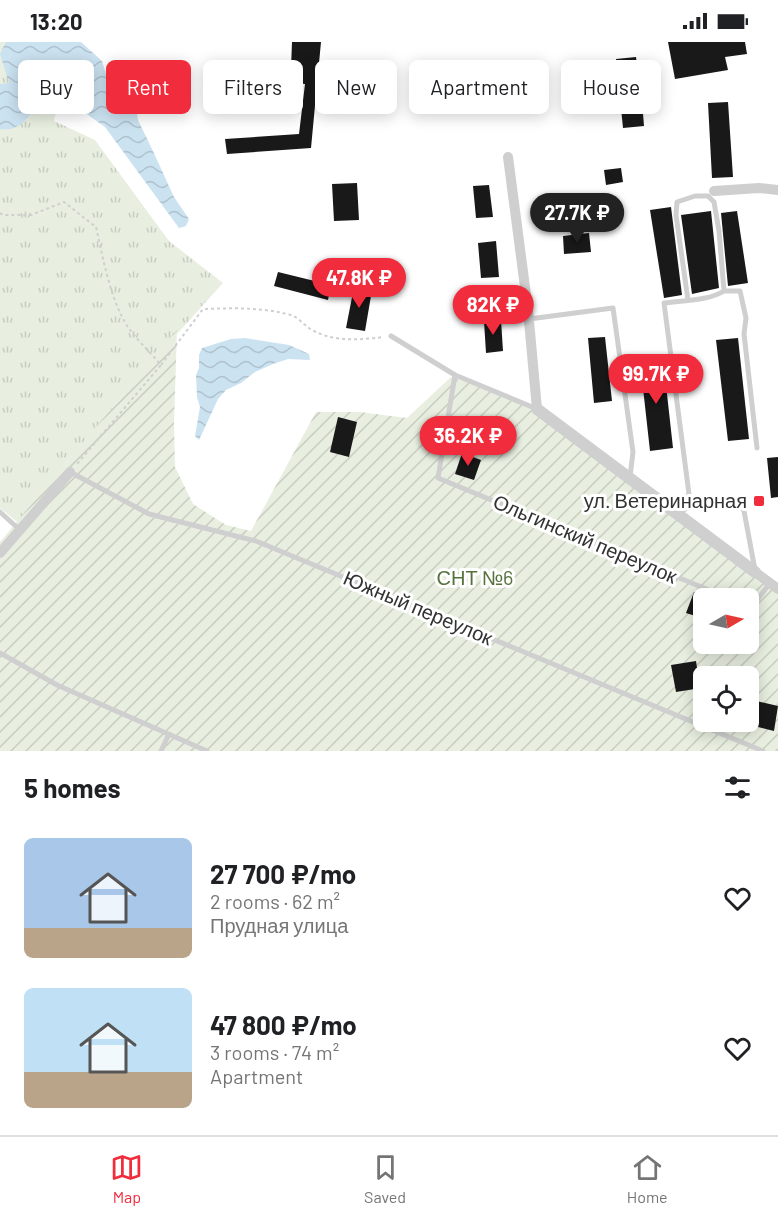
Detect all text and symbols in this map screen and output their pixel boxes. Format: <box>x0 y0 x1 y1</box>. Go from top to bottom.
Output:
text: 13:20 <box>30 8 83 34</box>
chip: Buy <box>18 60 94 114</box>
chip: Rent <box>106 60 191 114</box>
chip: Filters <box>203 60 303 114</box>
chip: New <box>315 60 397 114</box>
chip: Apartment <box>409 60 549 114</box>
chip: House <box>561 60 661 114</box>
pin: 27.7K ₽ <box>522 193 632 244</box>
text: 27.7K ₽ <box>544 200 610 224</box>
pin: 47.8K ₽ <box>304 258 414 309</box>
text: 47.8K ₽ <box>326 265 392 289</box>
pin: 82K ₽ <box>451 285 535 336</box>
text: 82K ₽ <box>467 292 519 316</box>
pin: 99.7K ₽ <box>601 354 711 405</box>
text: 99.7K ₽ <box>622 361 690 385</box>
pin: 36.2K ₽ <box>413 416 523 467</box>
text: 36.2K ₽ <box>434 423 502 447</box>
street label: Ольгинский переулок <box>490 488 681 588</box>
place label: ул. Ветеринарная <box>584 488 747 512</box>
marker: ул. Ветеринарная <box>752 494 766 508</box>
street label: Южный переулок <box>340 565 497 649</box>
park label: СНТ №6 <box>437 565 513 589</box>
north arrow <box>693 588 759 654</box>
map controls <box>693 588 759 732</box>
button: locate <box>693 666 759 732</box>
icon: filters <box>721 771 754 804</box>
text: 5 homes <box>24 772 121 803</box>
text: 27 700 ₽/mo <box>210 858 356 889</box>
icon: home <box>72 862 144 934</box>
icon: heart <box>721 882 754 915</box>
text: 2 rooms · 62 m² <box>210 889 340 913</box>
text: Прудная улица <box>210 913 348 937</box>
text: 47 800 ₽/mo <box>210 1009 357 1040</box>
icon: home <box>72 1012 144 1084</box>
icon: heart <box>721 1032 754 1065</box>
text: 3 rooms · 74 m² <box>210 1040 339 1064</box>
text: Apartment <box>210 1064 303 1088</box>
tab: Map <box>110 1151 143 1206</box>
tab: Saved <box>364 1151 406 1206</box>
tab: Home <box>627 1151 668 1206</box>

